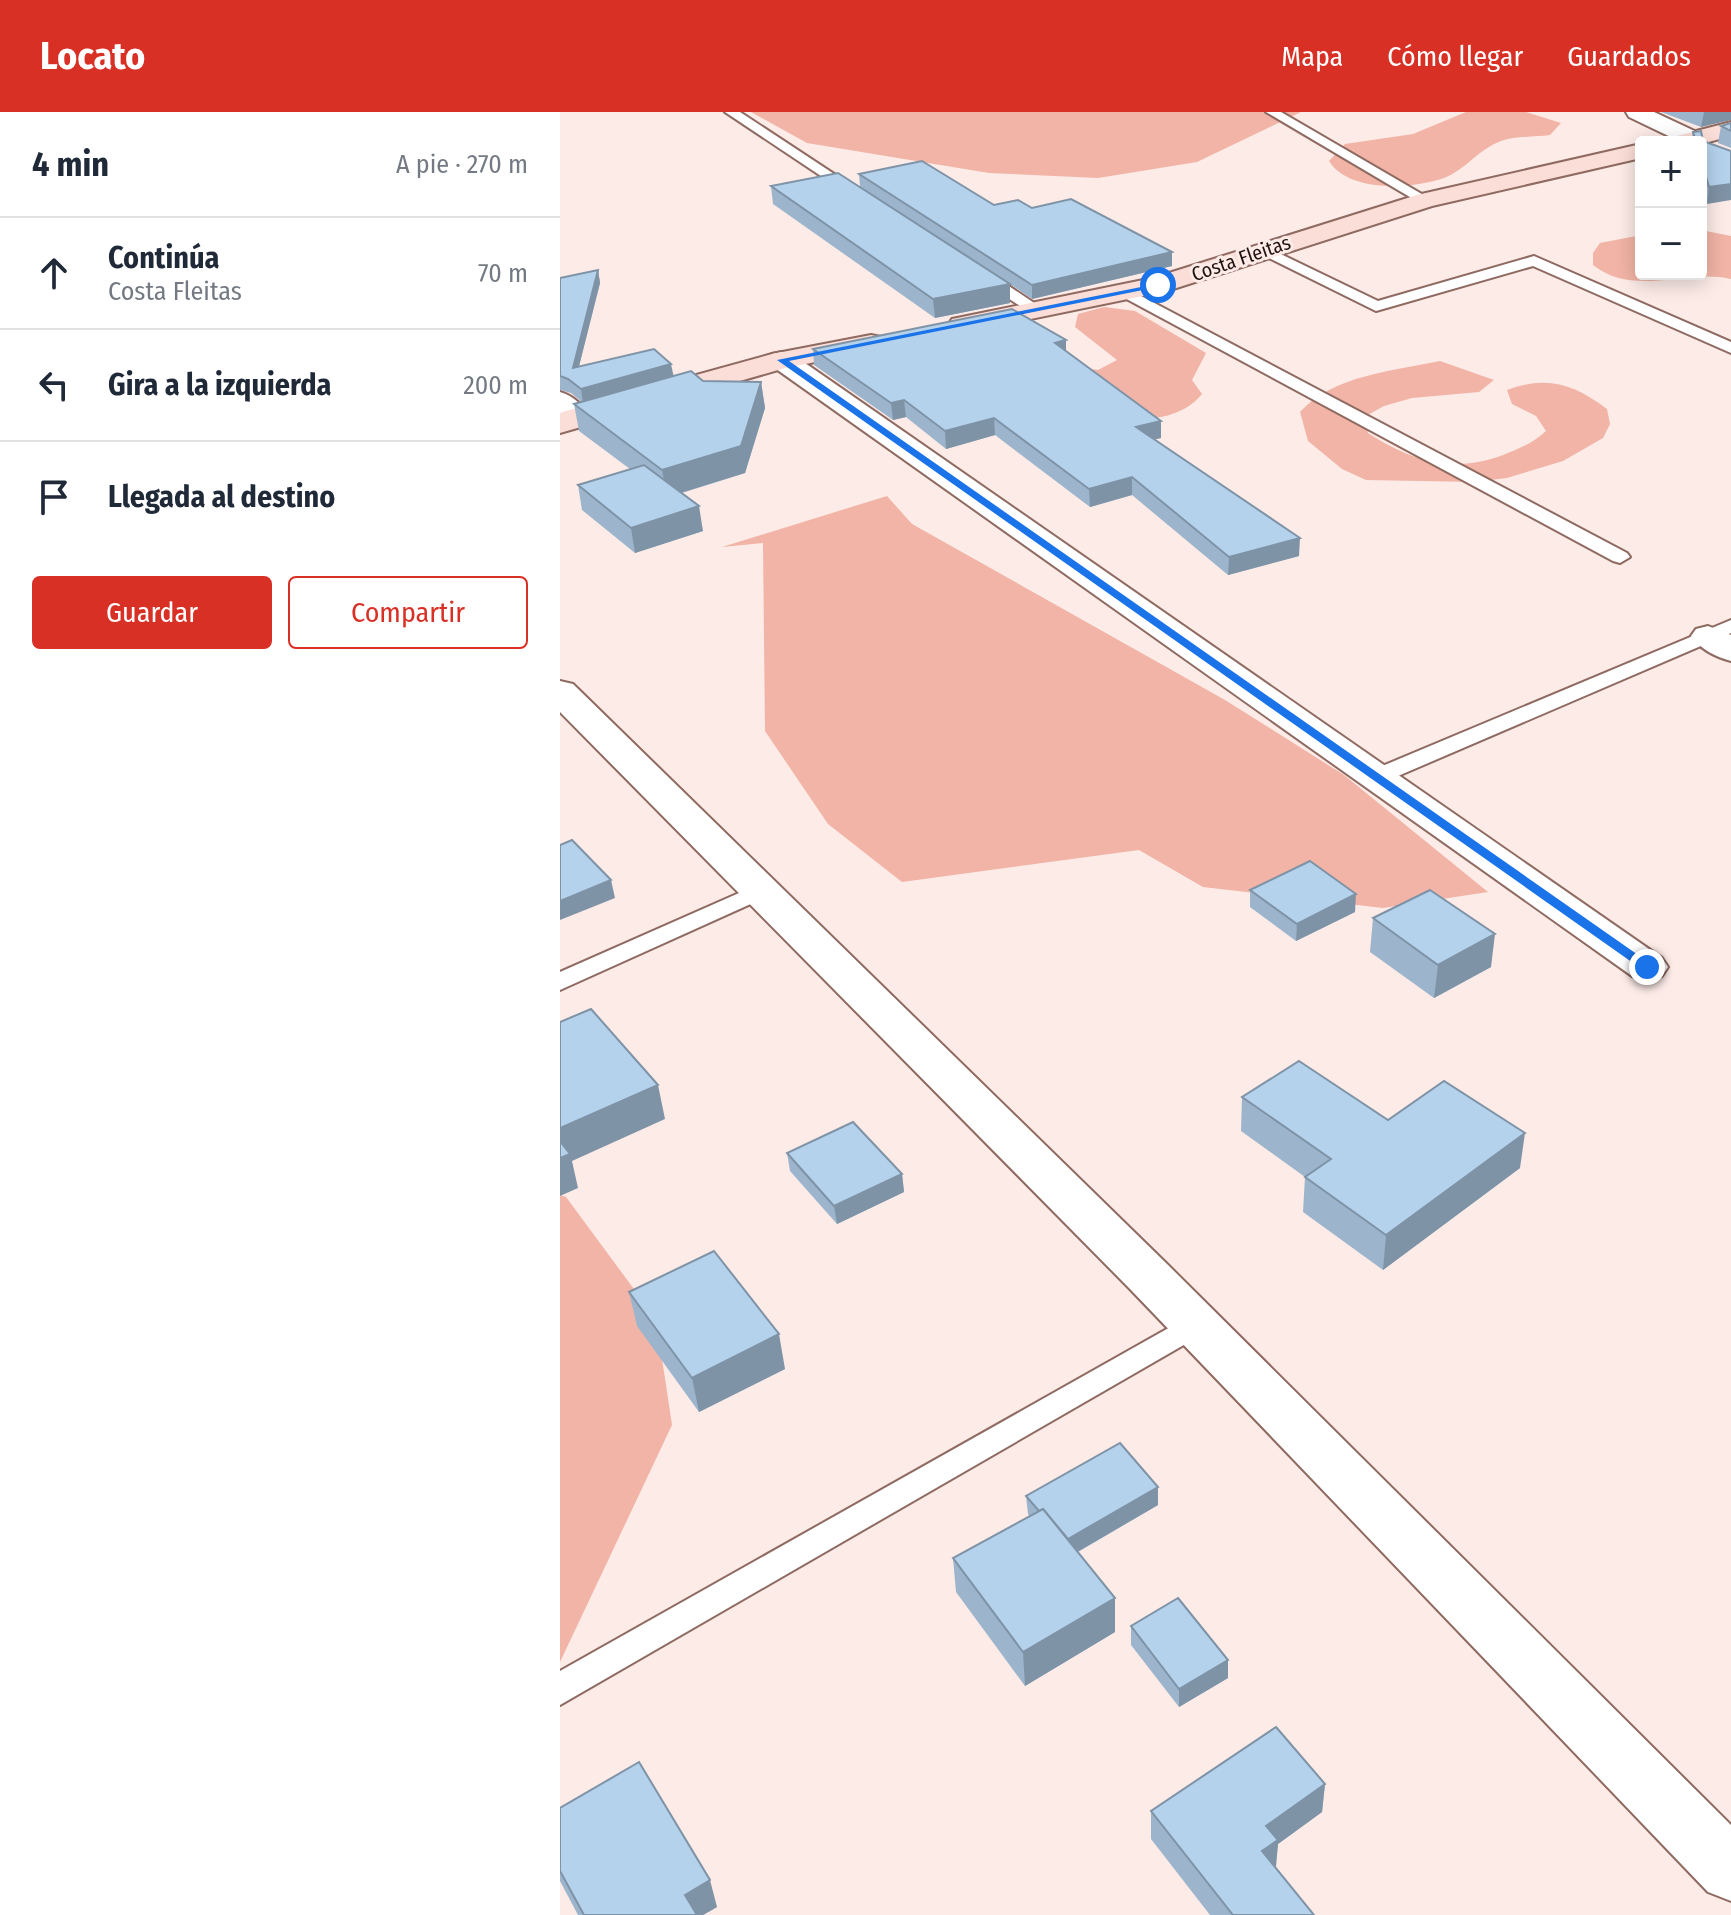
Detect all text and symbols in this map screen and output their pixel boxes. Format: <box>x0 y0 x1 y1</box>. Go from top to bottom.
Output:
text: Locato <box>40 33 145 79</box>
text: Mapa <box>1281 40 1343 73</box>
text: Cómo llegar <box>1387 40 1523 73</box>
text: Guardados <box>1567 40 1691 73</box>
map controls <box>1635 136 1707 280</box>
button: + <box>1635 136 1707 208</box>
text: 4 min <box>32 144 109 185</box>
text: A pie · 270 m <box>396 149 528 180</box>
button: − <box>1635 208 1707 280</box>
street label: Costa Fleitas <box>1188 230 1294 286</box>
text: Continúa <box>108 240 219 276</box>
icon: ahead <box>32 251 76 295</box>
text: 70 m <box>478 258 528 289</box>
route start <box>1140 267 1176 303</box>
text: Costa Fleitas <box>108 276 242 307</box>
icon: left <box>32 363 76 407</box>
text: Gira a la izquierda <box>108 367 331 403</box>
text: 200 m <box>463 370 528 401</box>
icon: arrive <box>32 475 76 519</box>
text: Llegada al destino <box>108 479 335 515</box>
button: Guardar <box>32 576 272 649</box>
button: Compartir <box>288 576 528 649</box>
route end <box>1629 949 1665 985</box>

